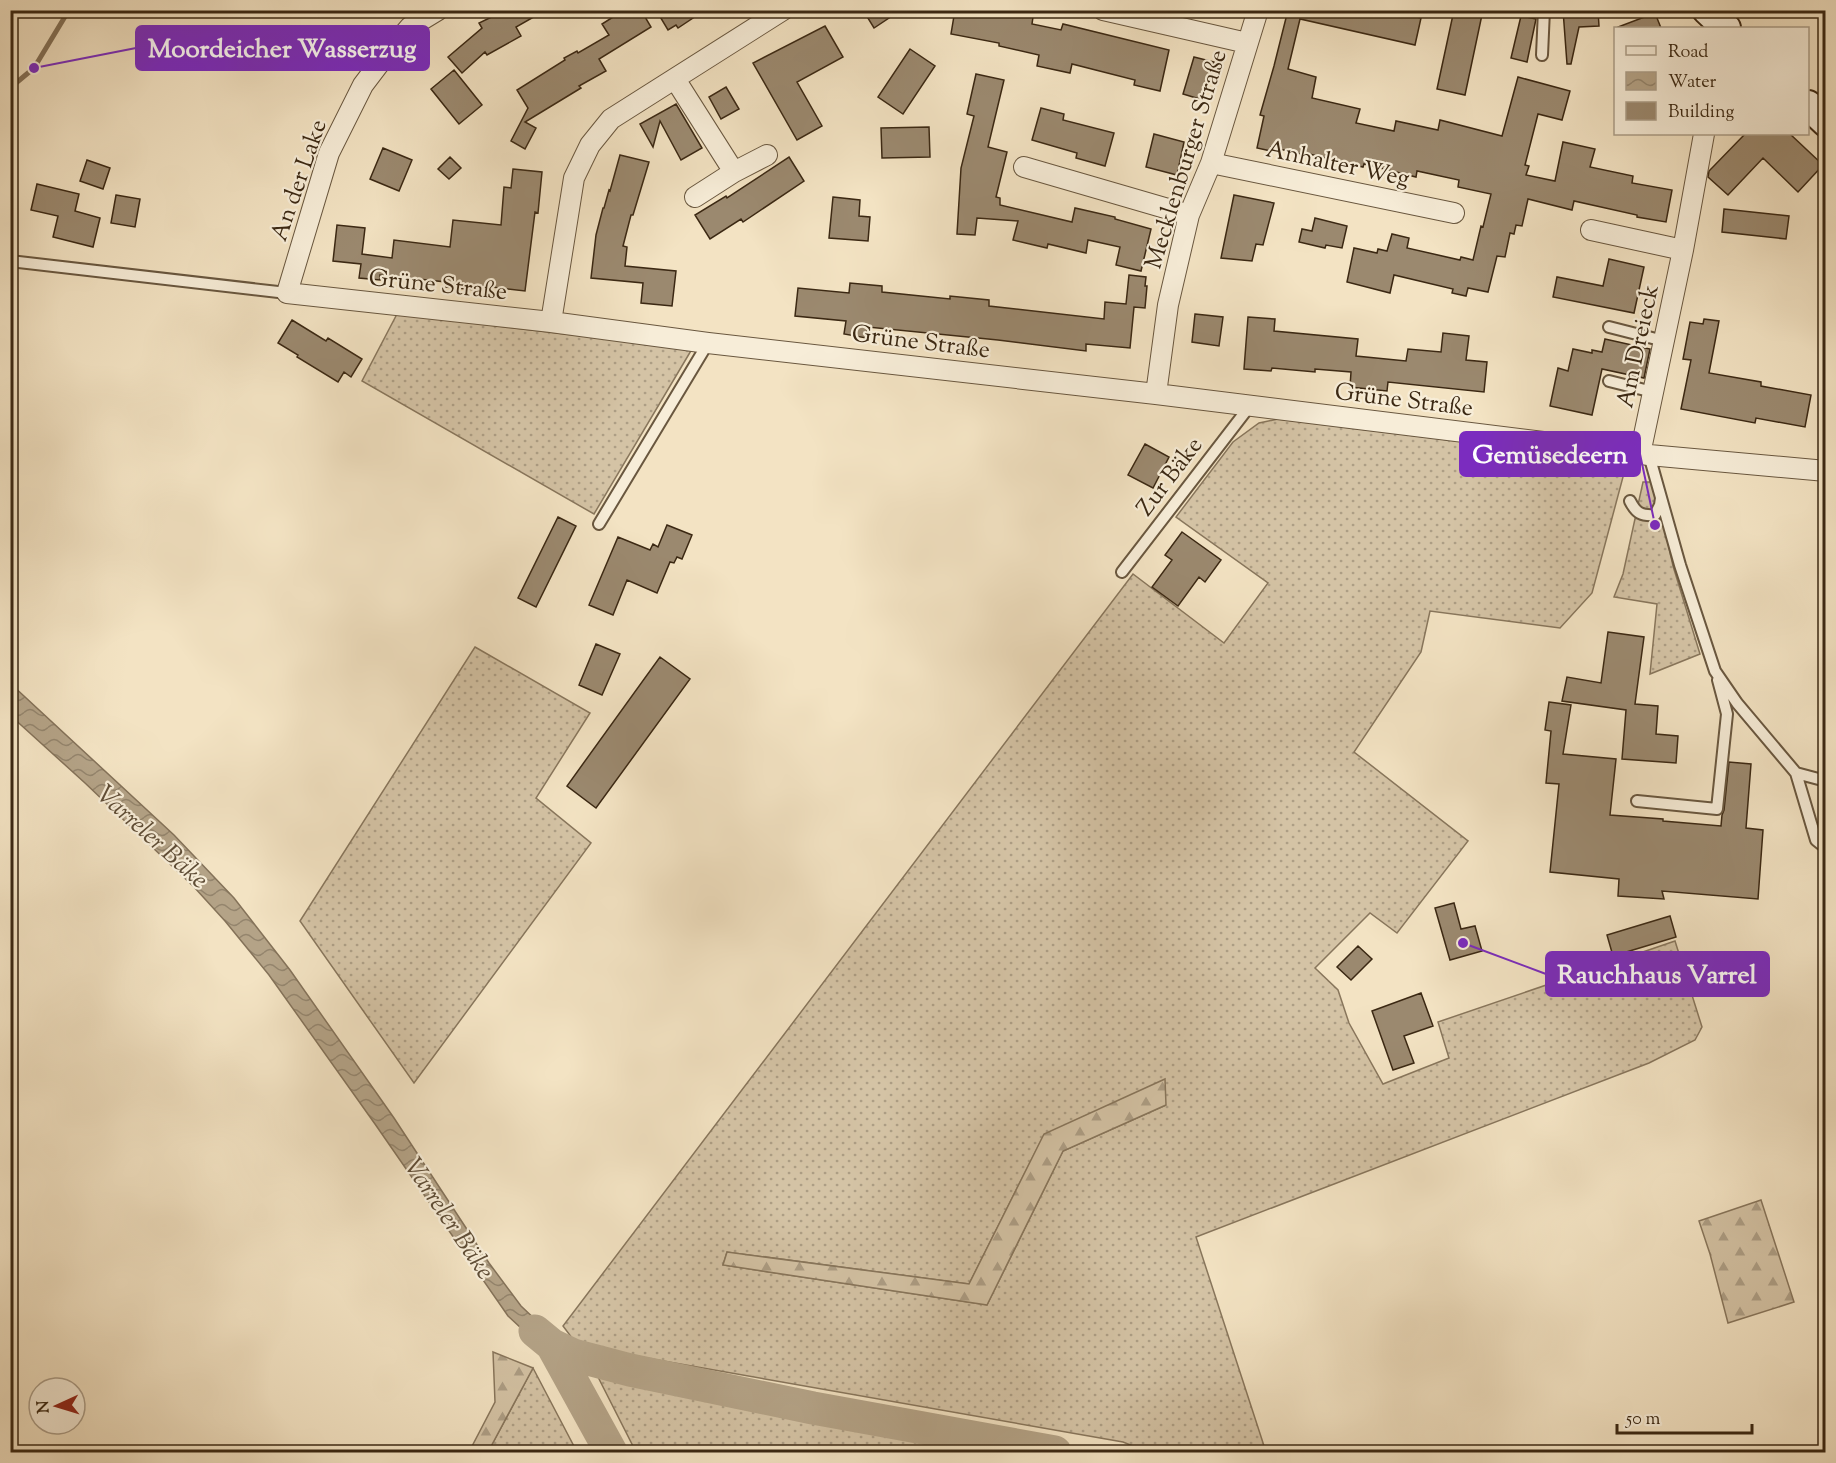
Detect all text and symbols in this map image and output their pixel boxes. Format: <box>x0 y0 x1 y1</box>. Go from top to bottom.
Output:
callout: Moordeicher Wasserzug <box>136 26 429 70</box>
legend <box>1614 27 1809 135</box>
text: Moordeicher Wasserzug <box>148 32 417 69</box>
text: Road <box>1668 40 1708 66</box>
street label: Mecklenburger Straße <box>1137 46 1236 273</box>
text: Water <box>1668 70 1717 96</box>
text: Building <box>1668 100 1734 126</box>
street label: An der Lake <box>263 115 337 246</box>
street label: Anhalter Weg <box>1263 133 1413 197</box>
street label: Grüne Straße <box>367 262 509 310</box>
street label: Am Dreieck <box>1609 282 1669 411</box>
street label: Grüne Straße <box>850 318 992 368</box>
street label: Grüne Straße <box>1333 376 1475 426</box>
street label: Zur Bäke <box>1130 430 1212 524</box>
callout: Gemüsedeern <box>1460 432 1640 476</box>
text: Gemüsedeern <box>1472 438 1628 475</box>
water label: Varreler Bäke <box>87 777 216 898</box>
callout: Rauchhaus Varrel <box>1546 952 1769 996</box>
text: Rauchhaus Varrel <box>1557 958 1758 995</box>
water label: Varreler Bäke <box>394 1151 502 1288</box>
north arrow <box>27 1376 87 1436</box>
scale bar <box>1617 1397 1752 1435</box>
text: N <box>33 1399 56 1414</box>
text: 50 m <box>1625 1407 1661 1433</box>

